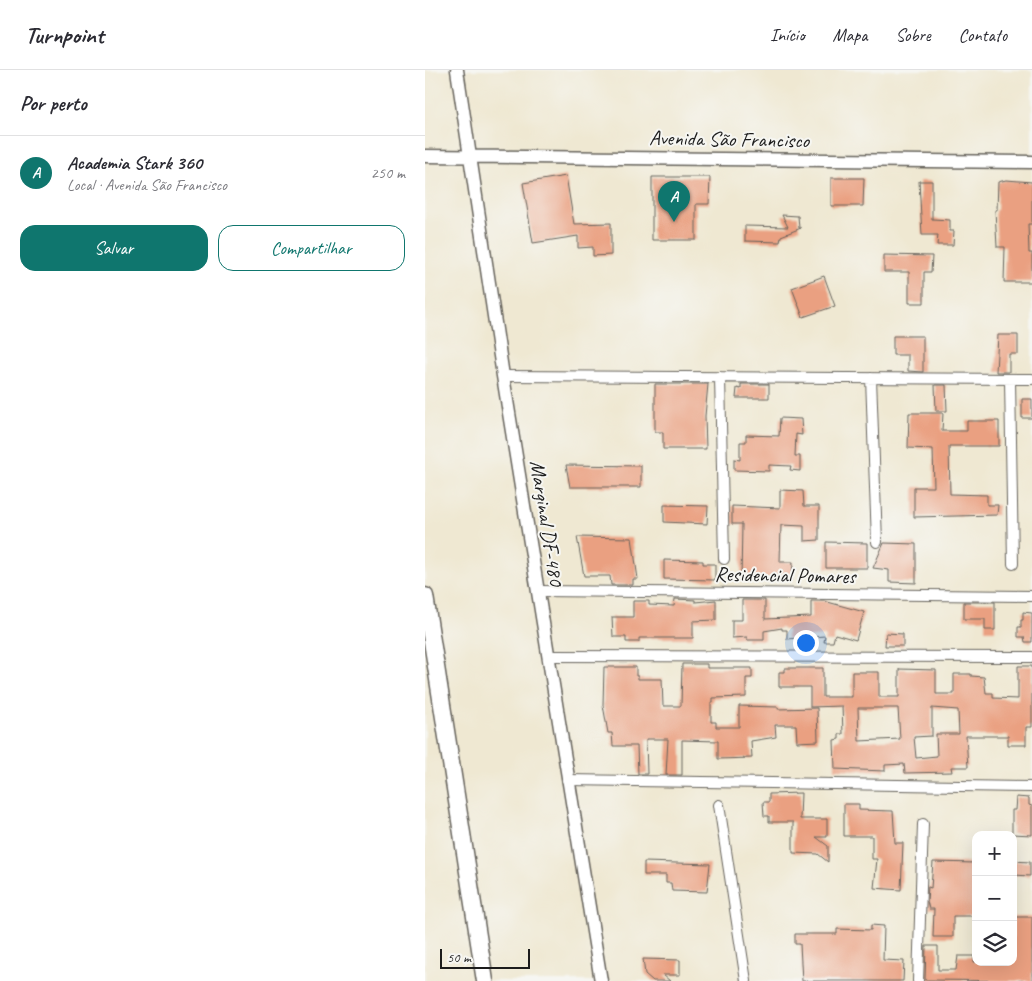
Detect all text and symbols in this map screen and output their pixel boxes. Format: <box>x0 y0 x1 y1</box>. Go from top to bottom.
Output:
text: Turnpoint <box>25 20 104 50</box>
text: Início <box>770 24 805 46</box>
text: Mapa <box>833 24 867 46</box>
text: Sobre <box>895 24 931 46</box>
text: Contato <box>959 24 1007 46</box>
text: Por perto <box>20 90 87 116</box>
street label: Avenida São Francisco <box>649 125 811 153</box>
text: Academia Stark 360 <box>67 151 202 175</box>
text: A <box>32 163 40 183</box>
text: 250 m <box>371 163 405 183</box>
text: Local · Avenida São Francisco <box>67 175 227 195</box>
pin: A <box>658 181 690 222</box>
button: Salvar <box>20 225 208 271</box>
button: Compartilhar <box>218 225 405 271</box>
street label: Marginal DF-480 <box>524 458 570 589</box>
street label: Residencial Pomares <box>714 561 858 589</box>
your location <box>793 630 819 656</box>
map controls <box>972 831 1017 966</box>
button: + <box>972 831 1017 876</box>
button: − <box>972 876 1017 921</box>
button: layers <box>972 921 1017 966</box>
scale bar <box>440 946 530 969</box>
text: 50 m <box>447 949 471 966</box>

